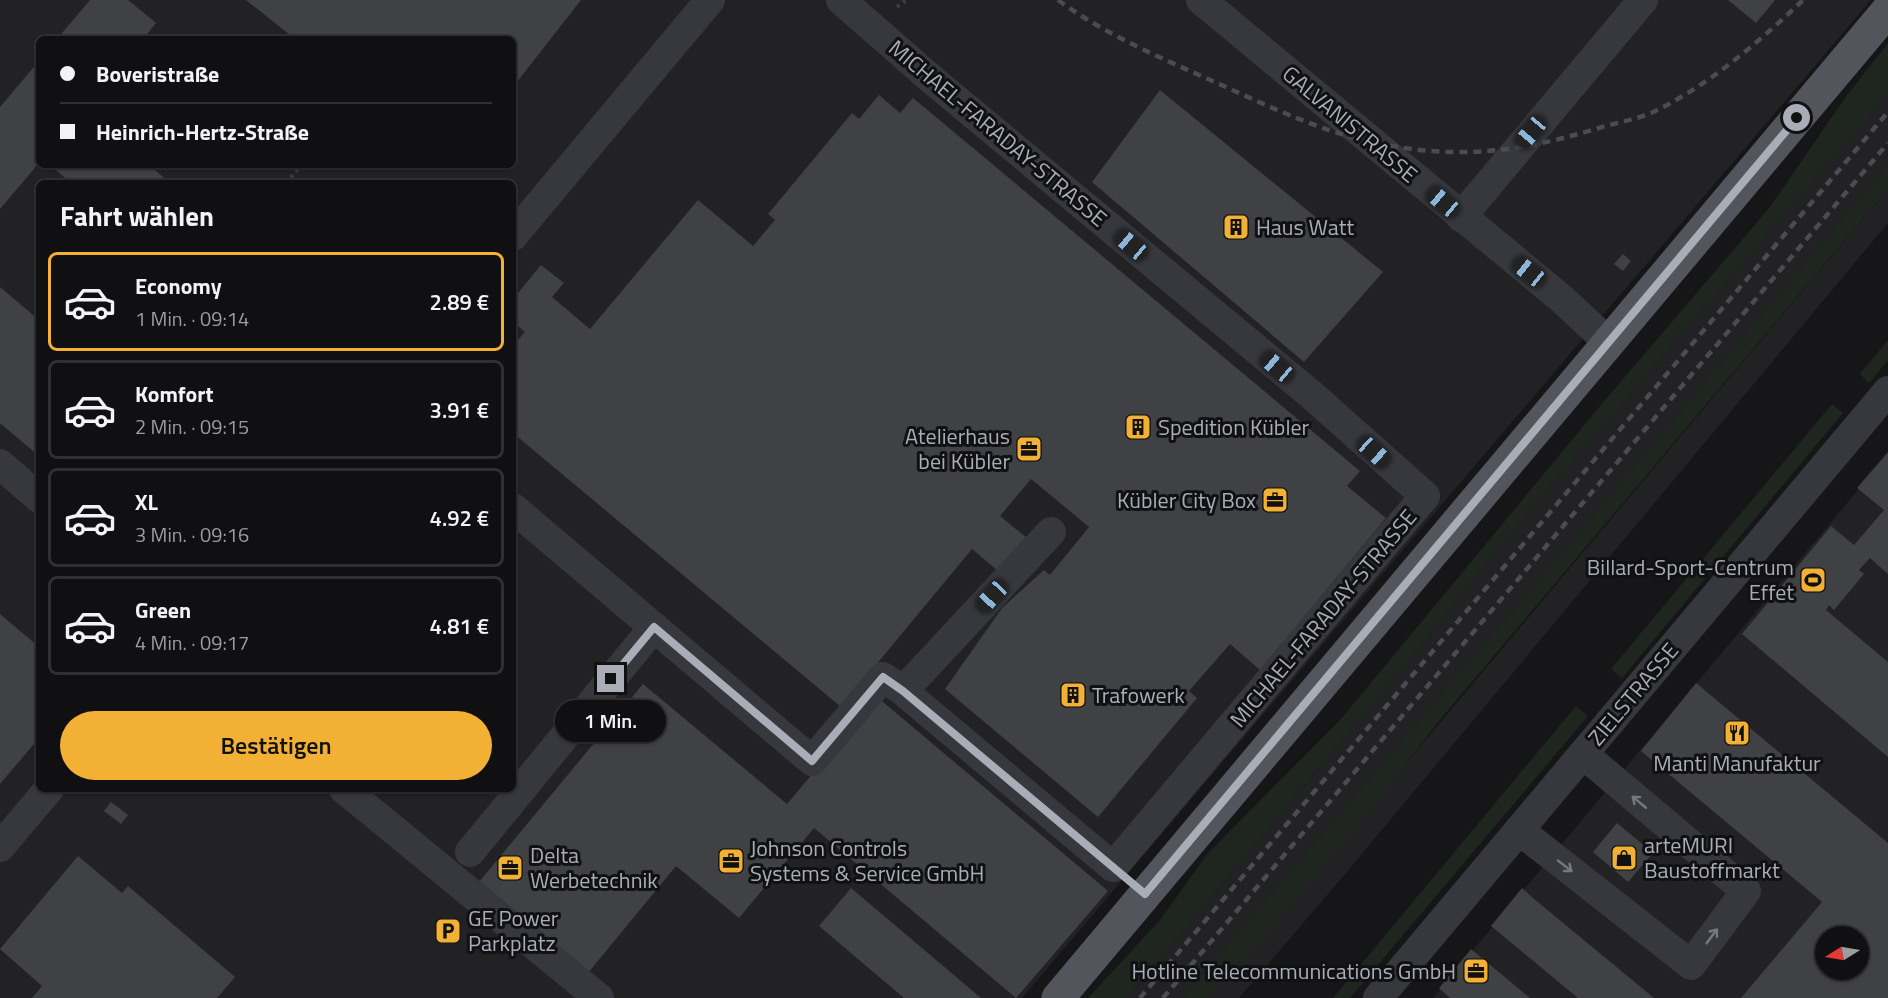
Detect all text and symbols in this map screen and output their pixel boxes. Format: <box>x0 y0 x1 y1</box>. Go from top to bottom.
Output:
street label: MICHAEL-FARADAY-STRASSE <box>881 31 1115 235</box>
text: Boveristraße <box>96 57 219 91</box>
street label: GALVANISTRASSE <box>1275 57 1425 191</box>
route start <box>1783 104 1810 131</box>
car <box>1513 112 1549 152</box>
text: Heinrich-Hertz-Straße <box>96 115 309 149</box>
car <box>1423 184 1463 220</box>
text: Fahrt wählen <box>60 195 214 236</box>
place label: Haus Watt <box>1256 210 1355 244</box>
building icon: Haus Watt <box>1221 212 1251 242</box>
car <box>1111 227 1151 263</box>
car <box>1509 254 1549 290</box>
text: Economy <box>135 269 222 303</box>
icon: car <box>63 275 117 329</box>
text: 2.89 € <box>430 285 489 319</box>
text: 1 Min. · 09:14 <box>135 303 249 334</box>
car <box>1257 349 1297 385</box>
text: Komfort <box>135 377 214 411</box>
icon: car <box>63 383 117 437</box>
text: 3.91 € <box>430 393 489 427</box>
place label: Spedition Kübler <box>1158 410 1310 444</box>
text: 2 Min. · 09:15 <box>135 411 249 442</box>
building icon: Spedition Kübler <box>1123 412 1153 442</box>
place label: Atelierhaus bei Kübler <box>905 419 1010 478</box>
car <box>1355 433 1393 471</box>
office icon: Atelierhaus bei Kübler <box>1014 434 1044 464</box>
place label: Kübler City Box <box>1117 483 1256 517</box>
text: XL <box>135 485 158 519</box>
office icon: Kübler City Box <box>1260 485 1290 515</box>
icon: car <box>63 491 117 545</box>
text: 4.92 € <box>430 501 489 535</box>
street label: MICHAEL-FARADAY-STRASSE <box>1221 501 1425 735</box>
text: 3 Min. · 09:16 <box>135 519 249 550</box>
place label: Billard-Sport-Centrum Effet <box>1587 550 1794 609</box>
sports icon: Billard-Sport-Centrum Effet <box>1798 565 1828 595</box>
car <box>973 577 1011 615</box>
text: Green <box>135 593 191 627</box>
icon: car <box>63 599 117 653</box>
text: 4.81 € <box>430 609 489 643</box>
text: 4 Min. · 09:17 <box>135 627 249 658</box>
street label: ZIELSTRASSE <box>1580 635 1686 753</box>
route end <box>597 665 624 692</box>
place label: Trafowerk <box>1092 678 1185 712</box>
building icon: Trafowerk <box>1058 680 1088 710</box>
callout: 1 Min. <box>556 700 666 742</box>
text: 1 Min. <box>584 705 637 736</box>
button: Bestätigen <box>60 711 492 780</box>
restaurant icon: Manti Manufaktur <box>1722 718 1752 748</box>
place label: Manti Manufaktur <box>1653 746 1821 780</box>
one-way arrow <box>1632 795 1647 809</box>
place label: arteMURI Baustoffmarkt <box>1644 828 1780 887</box>
place label: Johnson Controls Systems & Service GmbH <box>750 831 984 890</box>
place label: Delta Werbetechnik <box>530 838 658 897</box>
shop icon: arteMURI Baustoffmarkt <box>1609 843 1639 873</box>
office icon: Johnson Controls Systems & Service GmbH <box>716 846 746 876</box>
office icon: Delta Werbetechnik <box>495 853 525 883</box>
one-way arrow <box>1557 859 1573 872</box>
place label: GE Power Parkplatz <box>468 901 559 960</box>
parking icon: GE Power Parkplatz <box>433 916 463 946</box>
north arrow <box>1815 926 1869 980</box>
map controls <box>1815 926 1869 980</box>
one-way arrow <box>1706 929 1718 945</box>
place label: Hotline Telecommunications GmbH <box>1131 954 1456 988</box>
office icon: Hotline Telecommunications GmbH <box>1461 956 1491 986</box>

